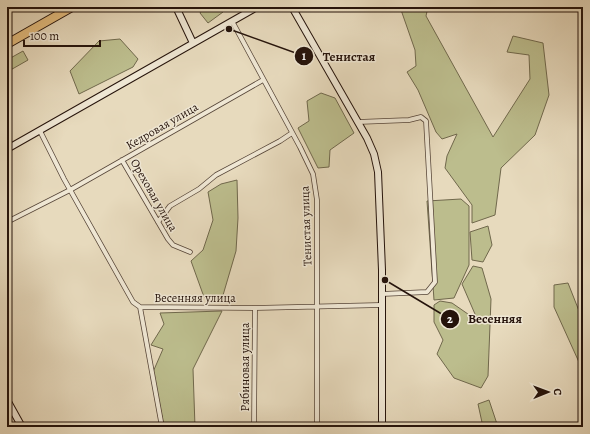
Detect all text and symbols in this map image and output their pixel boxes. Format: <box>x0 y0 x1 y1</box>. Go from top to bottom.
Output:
scale bar <box>24 22 100 48</box>
text: 100 m <box>30 28 59 44</box>
callout: Тенистая <box>294 44 383 69</box>
text: 1 <box>302 48 307 64</box>
text: Тенистая <box>323 48 376 65</box>
street label: Кедровая улица <box>123 99 202 153</box>
street label: Ореховая улица <box>127 156 182 235</box>
street label: Тенистая улица <box>297 185 315 266</box>
street label: Весенняя улица <box>154 290 236 306</box>
callout: Весенняя <box>440 306 530 331</box>
text: Весенняя <box>468 310 522 327</box>
text: 2 <box>447 311 453 327</box>
street label: Рябиновая улица <box>237 322 253 411</box>
north arrow <box>528 372 568 412</box>
text: С <box>550 388 565 396</box>

